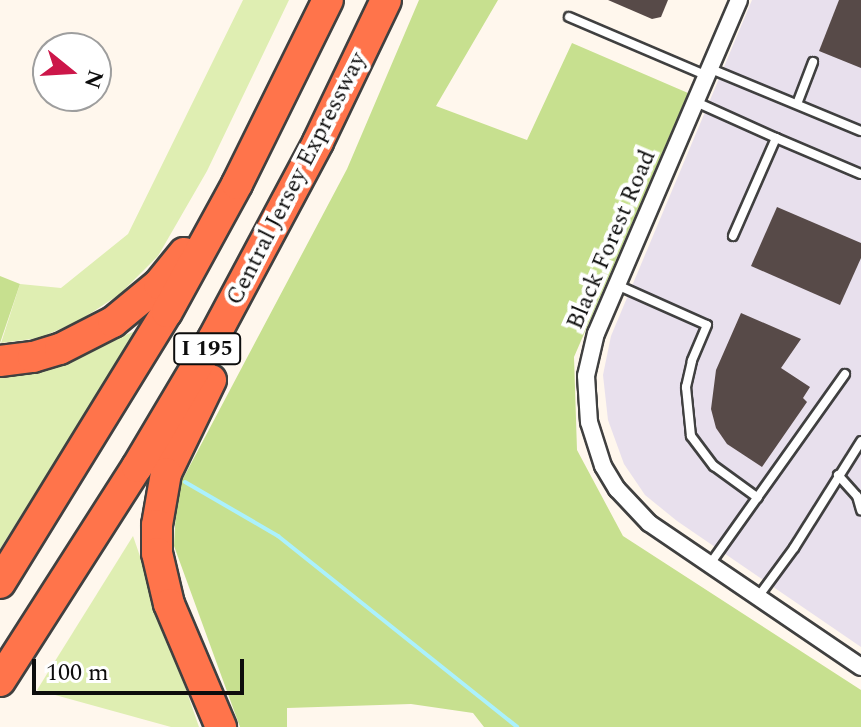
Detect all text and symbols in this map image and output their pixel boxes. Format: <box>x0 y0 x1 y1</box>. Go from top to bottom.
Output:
north arrow <box>32 32 112 112</box>
street label: Central Jersey Expressway <box>221 48 373 310</box>
text: N <box>75 65 112 93</box>
street label: Black Forest Road <box>561 146 663 334</box>
road number: I 195 <box>173 331 241 367</box>
scale bar <box>36 643 248 693</box>
text: 100 m <box>46 655 109 691</box>

